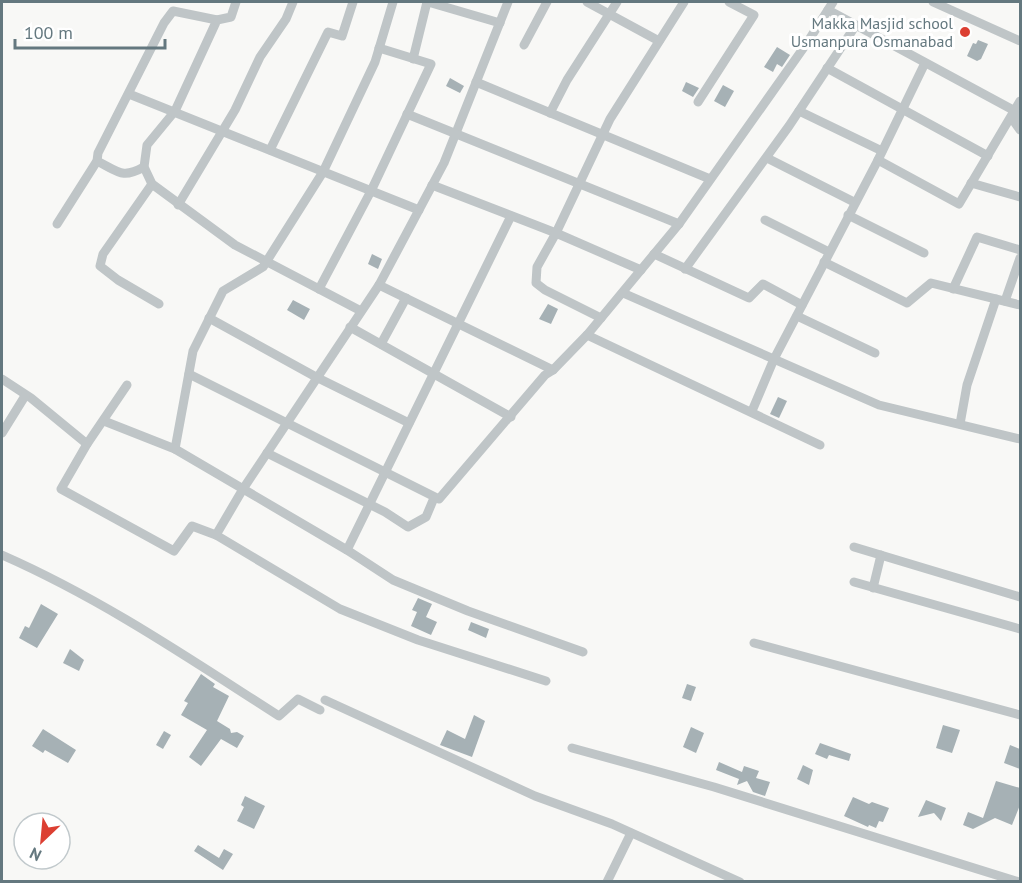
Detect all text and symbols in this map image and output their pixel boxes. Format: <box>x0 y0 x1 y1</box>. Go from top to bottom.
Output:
scale bar <box>15 12 165 50</box>
place label: Makka Masjid school Usmanpura Osmanabad <box>791 13 953 51</box>
text: 100 m <box>24 21 73 44</box>
marker: Makka Masjid school Usmanpura Osmanabad <box>958 25 972 39</box>
north arrow <box>12 811 72 871</box>
text: N <box>26 843 45 866</box>

